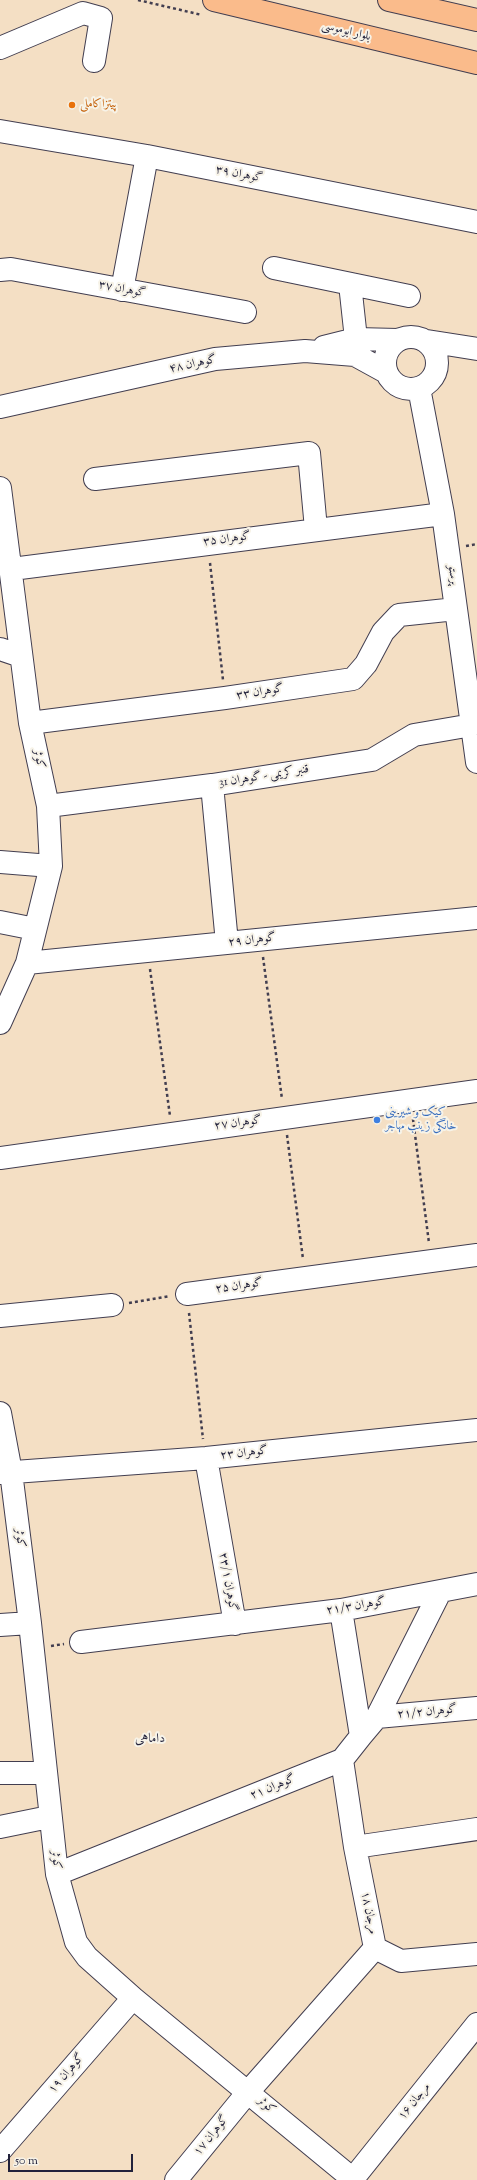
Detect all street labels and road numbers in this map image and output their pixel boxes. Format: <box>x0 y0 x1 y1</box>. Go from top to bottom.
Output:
street label: بلوار ابوموسی <box>320 19 372 45</box>
street label: گوهران ۳۹ <box>214 163 264 187</box>
street label: گوهران ۳۷ <box>97 278 147 302</box>
street label: گوهران ۴۸ <box>168 353 218 377</box>
street label: گوهران ۳۵ <box>202 530 252 550</box>
street label: پرستو <box>444 564 460 586</box>
street label: گوهران ۳۳ <box>235 682 285 704</box>
street label: کوثر <box>29 748 47 770</box>
street label: قنبر کریمی - گوهران 31 <box>218 763 310 791</box>
street label: گوهران ۲۹ <box>228 931 276 951</box>
street label: گوهران ۲۷ <box>213 1114 263 1134</box>
street label: گوهران ۲۵ <box>214 1277 264 1297</box>
street label: گوهران ۲۳ <box>220 1444 268 1464</box>
street label: کوثر <box>11 1528 27 1548</box>
street label: گوهران ۲۳/۱ <box>215 1551 239 1613</box>
street label: گوهران ۲۱/۳ <box>325 1595 387 1619</box>
street label: گوهران ۲۱/۲ <box>397 1703 457 1723</box>
street label: گوهران ۲۱ <box>248 1772 298 1804</box>
street label: کوثر <box>47 1849 63 1871</box>
street label: مرجان ۱۸ <box>357 1890 379 1936</box>
street label: گوهران ۱۹ <box>46 2051 88 2097</box>
street label: مرجان ۱۶ <box>396 2081 434 2123</box>
street label: کوثر <box>254 2094 278 2118</box>
street label: گوهران ۱۷ <box>191 2113 233 2159</box>

